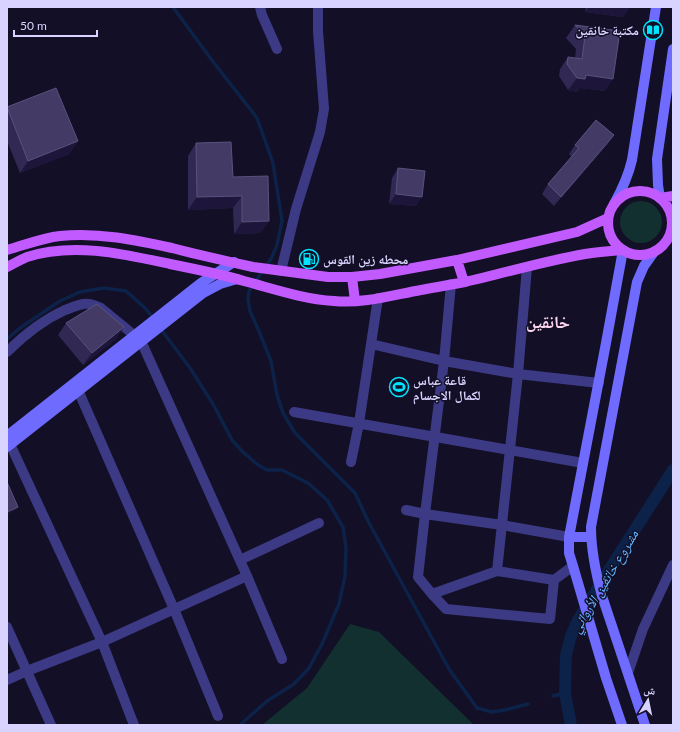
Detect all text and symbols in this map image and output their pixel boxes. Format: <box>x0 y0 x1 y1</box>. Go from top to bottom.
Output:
scale bar <box>14 12 97 38</box>
text: 50 m <box>20 18 47 33</box>
library icon: مكتبة خانقين <box>642 19 664 41</box>
place label: مكتبة خانقين <box>576 22 639 39</box>
fuel station icon: محطه زين القوس <box>298 248 320 270</box>
place label: محطه زين القوس <box>323 251 408 268</box>
district label: خانقين <box>526 311 570 332</box>
place label: قاعة عباس لكمال الاجسام <box>413 372 481 405</box>
sports icon: قاعة عباس لكمال الاجسام <box>388 376 410 398</box>
water label: مشروع خانقين الأروائي <box>567 526 645 637</box>
north arrow <box>628 680 668 720</box>
text: ش <box>643 682 657 699</box>

